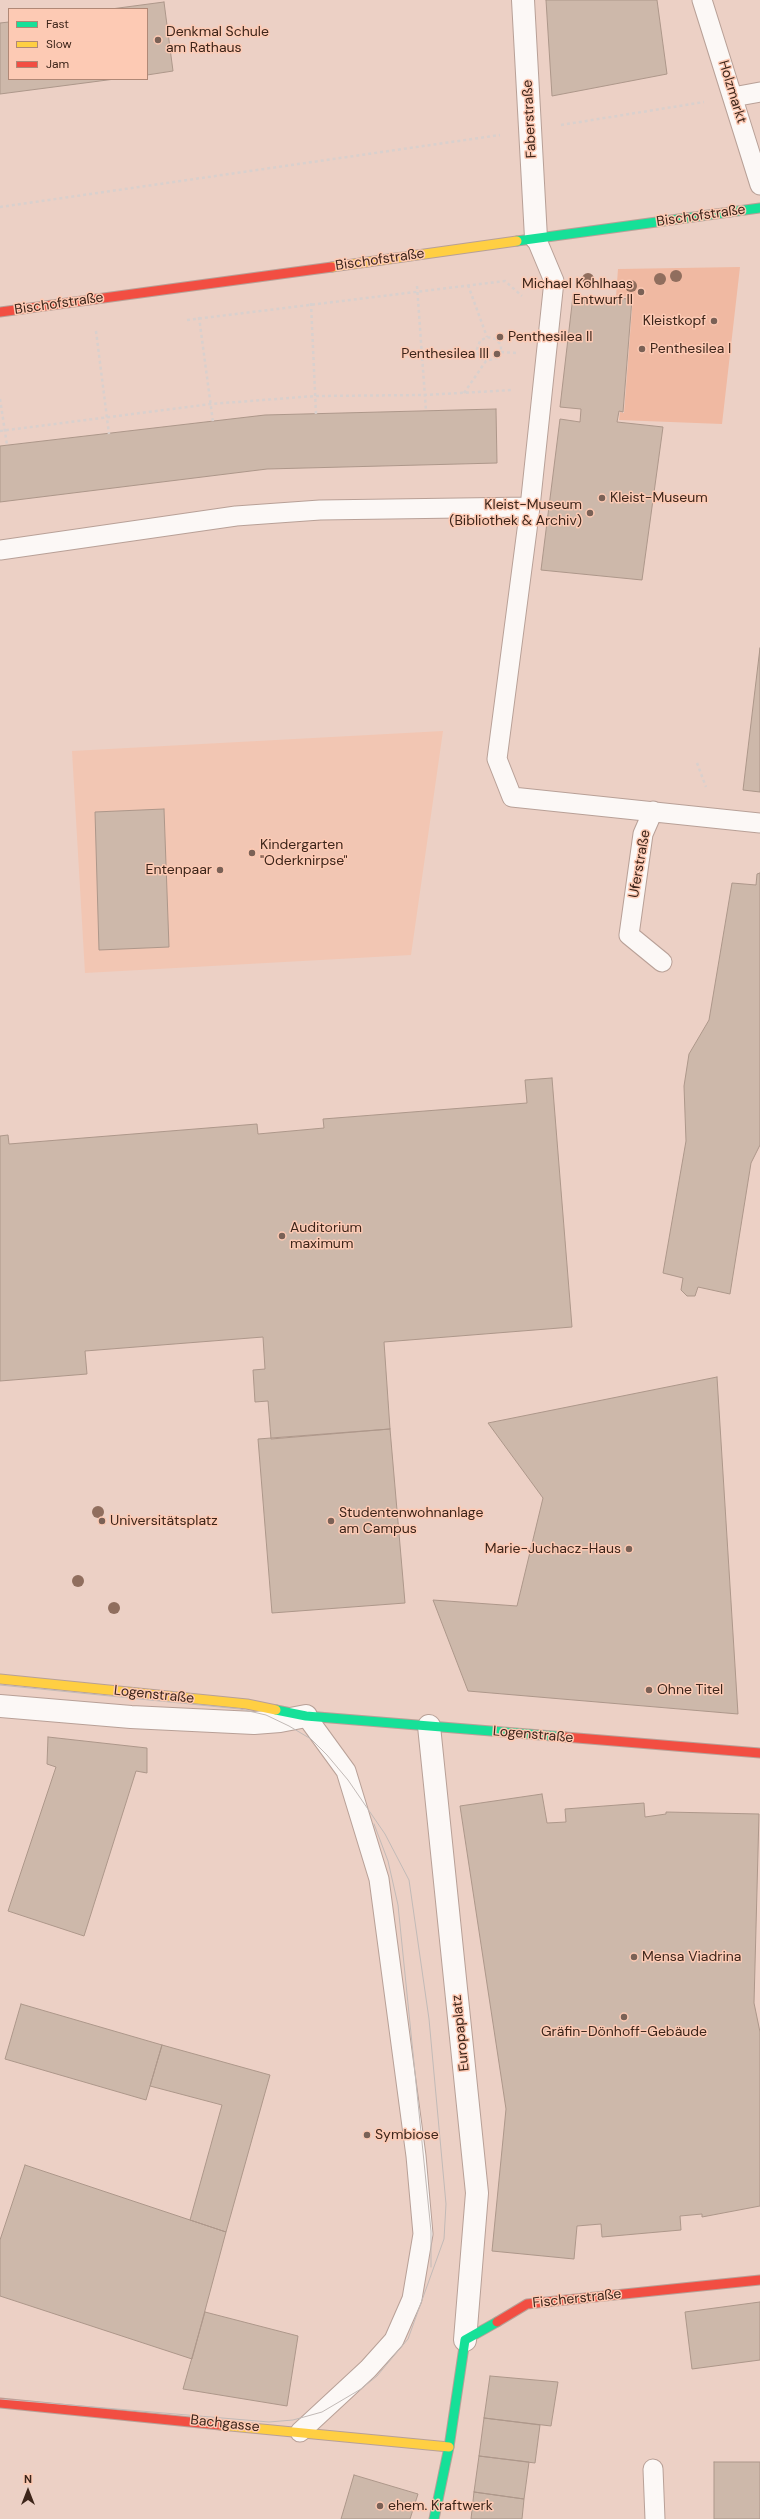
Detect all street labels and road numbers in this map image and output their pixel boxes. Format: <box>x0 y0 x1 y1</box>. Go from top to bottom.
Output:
street label: Holzmarkt <box>714 58 750 126</box>
street label: Faberstraße <box>520 79 540 159</box>
street label: Bischofstraße <box>655 201 747 231</box>
street label: Bischofstraße <box>334 245 426 275</box>
street label: Bischofstraße <box>13 289 105 319</box>
street label: Uferstraße <box>626 829 654 899</box>
street label: Logenstraße <box>113 1682 195 1708</box>
street label: Logenstraße <box>492 1723 574 1747</box>
street label: Europaplatz <box>449 1994 473 2072</box>
street label: Fischerstraße <box>532 2286 622 2312</box>
street label: Bachgasse <box>190 2412 260 2436</box>

